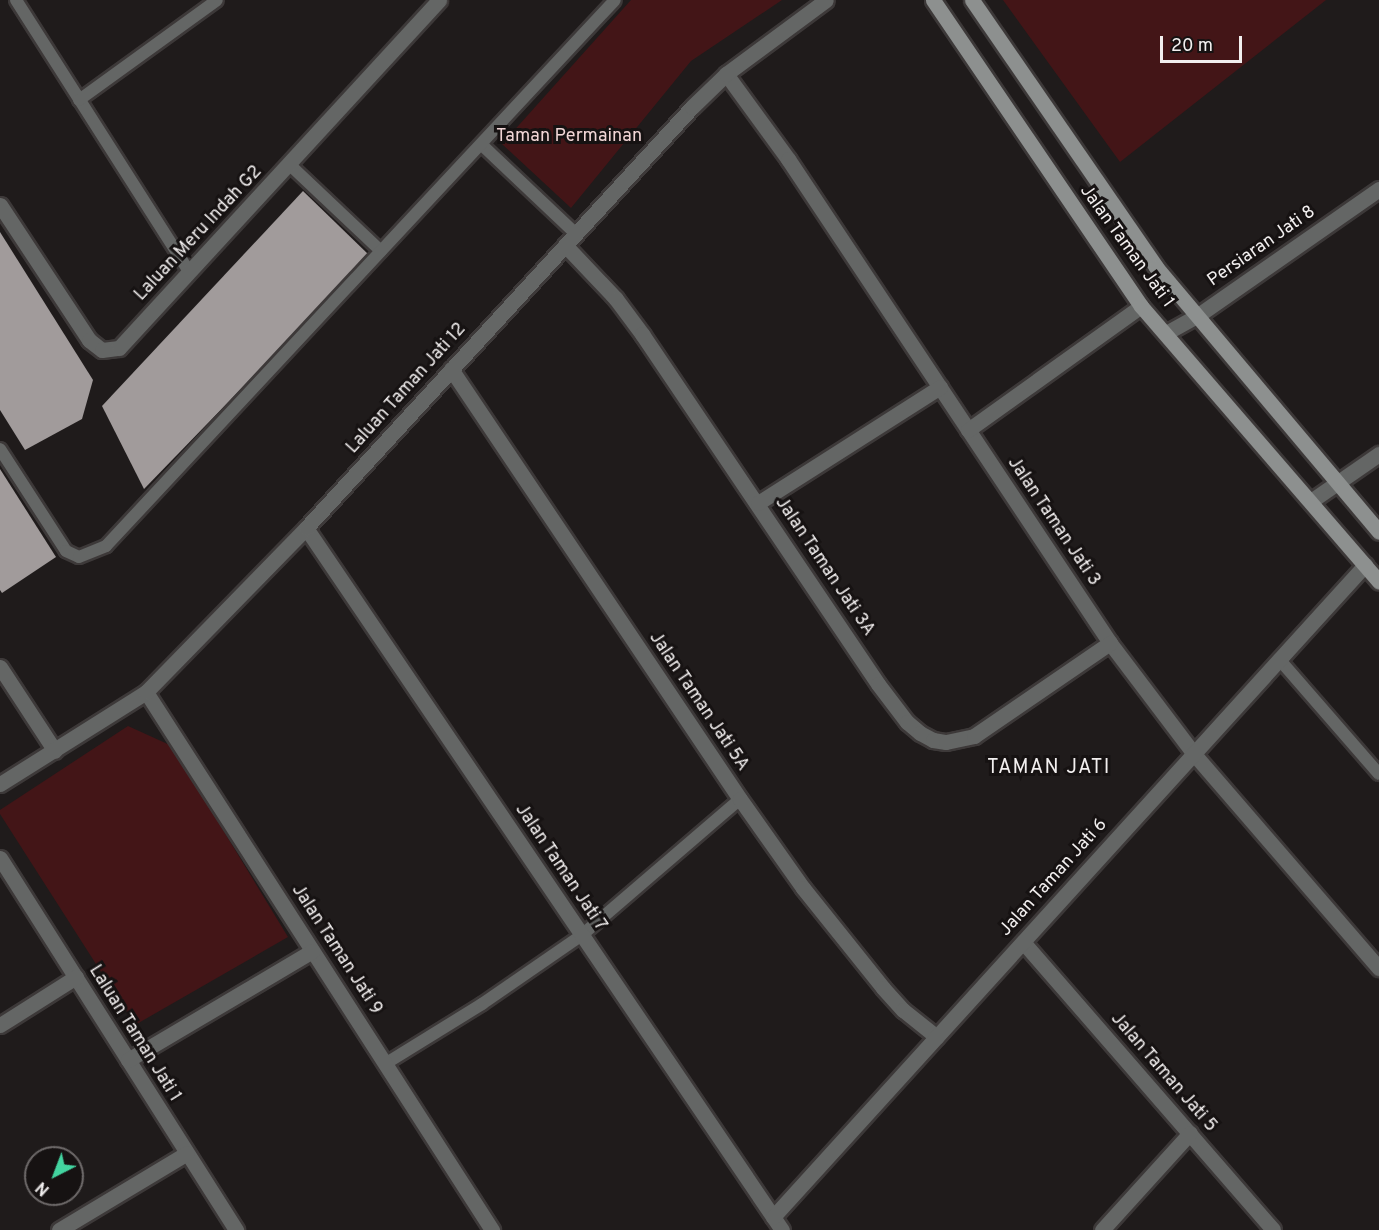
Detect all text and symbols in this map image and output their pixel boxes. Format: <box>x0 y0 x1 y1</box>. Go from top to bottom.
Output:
scale bar <box>1163 24 1246 62</box>
text: 20 m <box>1171 35 1213 58</box>
park label: Taman Permainan <box>496 126 642 148</box>
street label: Laluan Meru Indah G2 <box>131 162 267 306</box>
street label: Jalan Taman Jati 1 <box>1074 181 1178 313</box>
street label: Persiaran Jati 8 <box>1204 202 1320 292</box>
street label: Laluan Taman Jati 12 <box>342 319 472 459</box>
street label: Jalan Taman Jati 3 <box>1002 453 1104 591</box>
street label: Jalan Taman Jati 3A <box>769 493 879 641</box>
street label: Jalan Taman Jati 5A <box>643 628 753 776</box>
district label: TAMAN JATI <box>987 756 1111 780</box>
street label: Jalan Taman Jati 7 <box>509 800 611 936</box>
street label: Jalan Taman Jati 6 <box>995 814 1113 942</box>
street label: Jalan Taman Jati 9 <box>286 881 386 1019</box>
street label: Laluan Taman Jati 1 <box>83 961 185 1107</box>
street label: Jalan Taman Jati 5 <box>1105 1009 1221 1137</box>
north arrow <box>24 1146 84 1206</box>
text: N <box>32 1177 54 1199</box>

